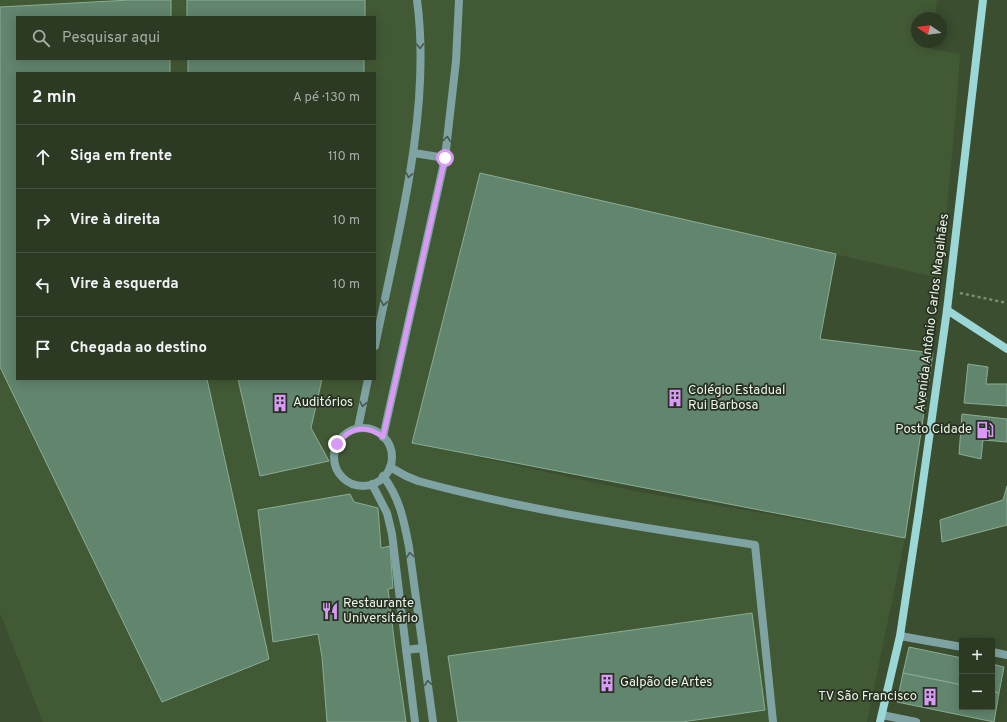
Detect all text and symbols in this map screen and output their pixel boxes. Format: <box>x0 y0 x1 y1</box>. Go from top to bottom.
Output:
north arrow <box>911 12 947 48</box>
search box <box>16 16 376 60</box>
icon: search <box>30 27 52 49</box>
text: Pesquisar aqui <box>62 29 160 48</box>
one-way arrow <box>415 43 424 49</box>
text: 2 min <box>32 87 76 109</box>
text: A pé · 130 m <box>293 90 360 106</box>
one-way arrow <box>443 136 452 142</box>
icon: ahead <box>32 146 54 168</box>
text: Siga em frente <box>70 147 172 166</box>
text: 110 m <box>328 149 360 165</box>
route start <box>436 149 454 167</box>
one-way arrow <box>406 172 414 178</box>
icon: right <box>32 210 54 232</box>
text: Vire à direita <box>70 211 160 230</box>
text: 10 m <box>333 213 360 229</box>
street label: Avenida Antônio Carlos Magalhães <box>913 213 953 413</box>
icon: left <box>32 274 54 296</box>
text: Vire à esquerda <box>70 275 179 294</box>
text: 10 m <box>333 277 360 293</box>
one-way arrow <box>380 299 388 306</box>
icon: arrive <box>32 338 54 360</box>
text: Chegada ao destino <box>70 339 207 358</box>
place label: Colégio Estadual Rui Barbosa <box>688 383 785 414</box>
building icon: Colégio Estadual Rui Barbosa <box>665 388 685 408</box>
building icon: Auditórios <box>270 393 290 413</box>
place label: Auditórios <box>293 395 353 411</box>
one-way arrow <box>360 401 368 407</box>
fuel station icon: Posto Cidade <box>975 420 995 440</box>
place label: Posto Cidade <box>895 422 972 438</box>
route end <box>328 435 346 453</box>
one-way arrow <box>406 552 415 558</box>
place label: Restaurante Universitário <box>343 596 418 627</box>
restaurant icon: Restaurante Universitário <box>320 601 340 621</box>
map controls <box>959 638 995 710</box>
button: + <box>959 638 995 674</box>
building icon: Galpão de Artes <box>597 673 617 693</box>
button: − <box>959 674 995 710</box>
place label: Galpão de Artes <box>620 675 712 691</box>
one-way arrow <box>424 680 433 686</box>
building icon: TV São Francisco <box>920 687 940 707</box>
place label: TV São Francisco <box>818 689 917 705</box>

